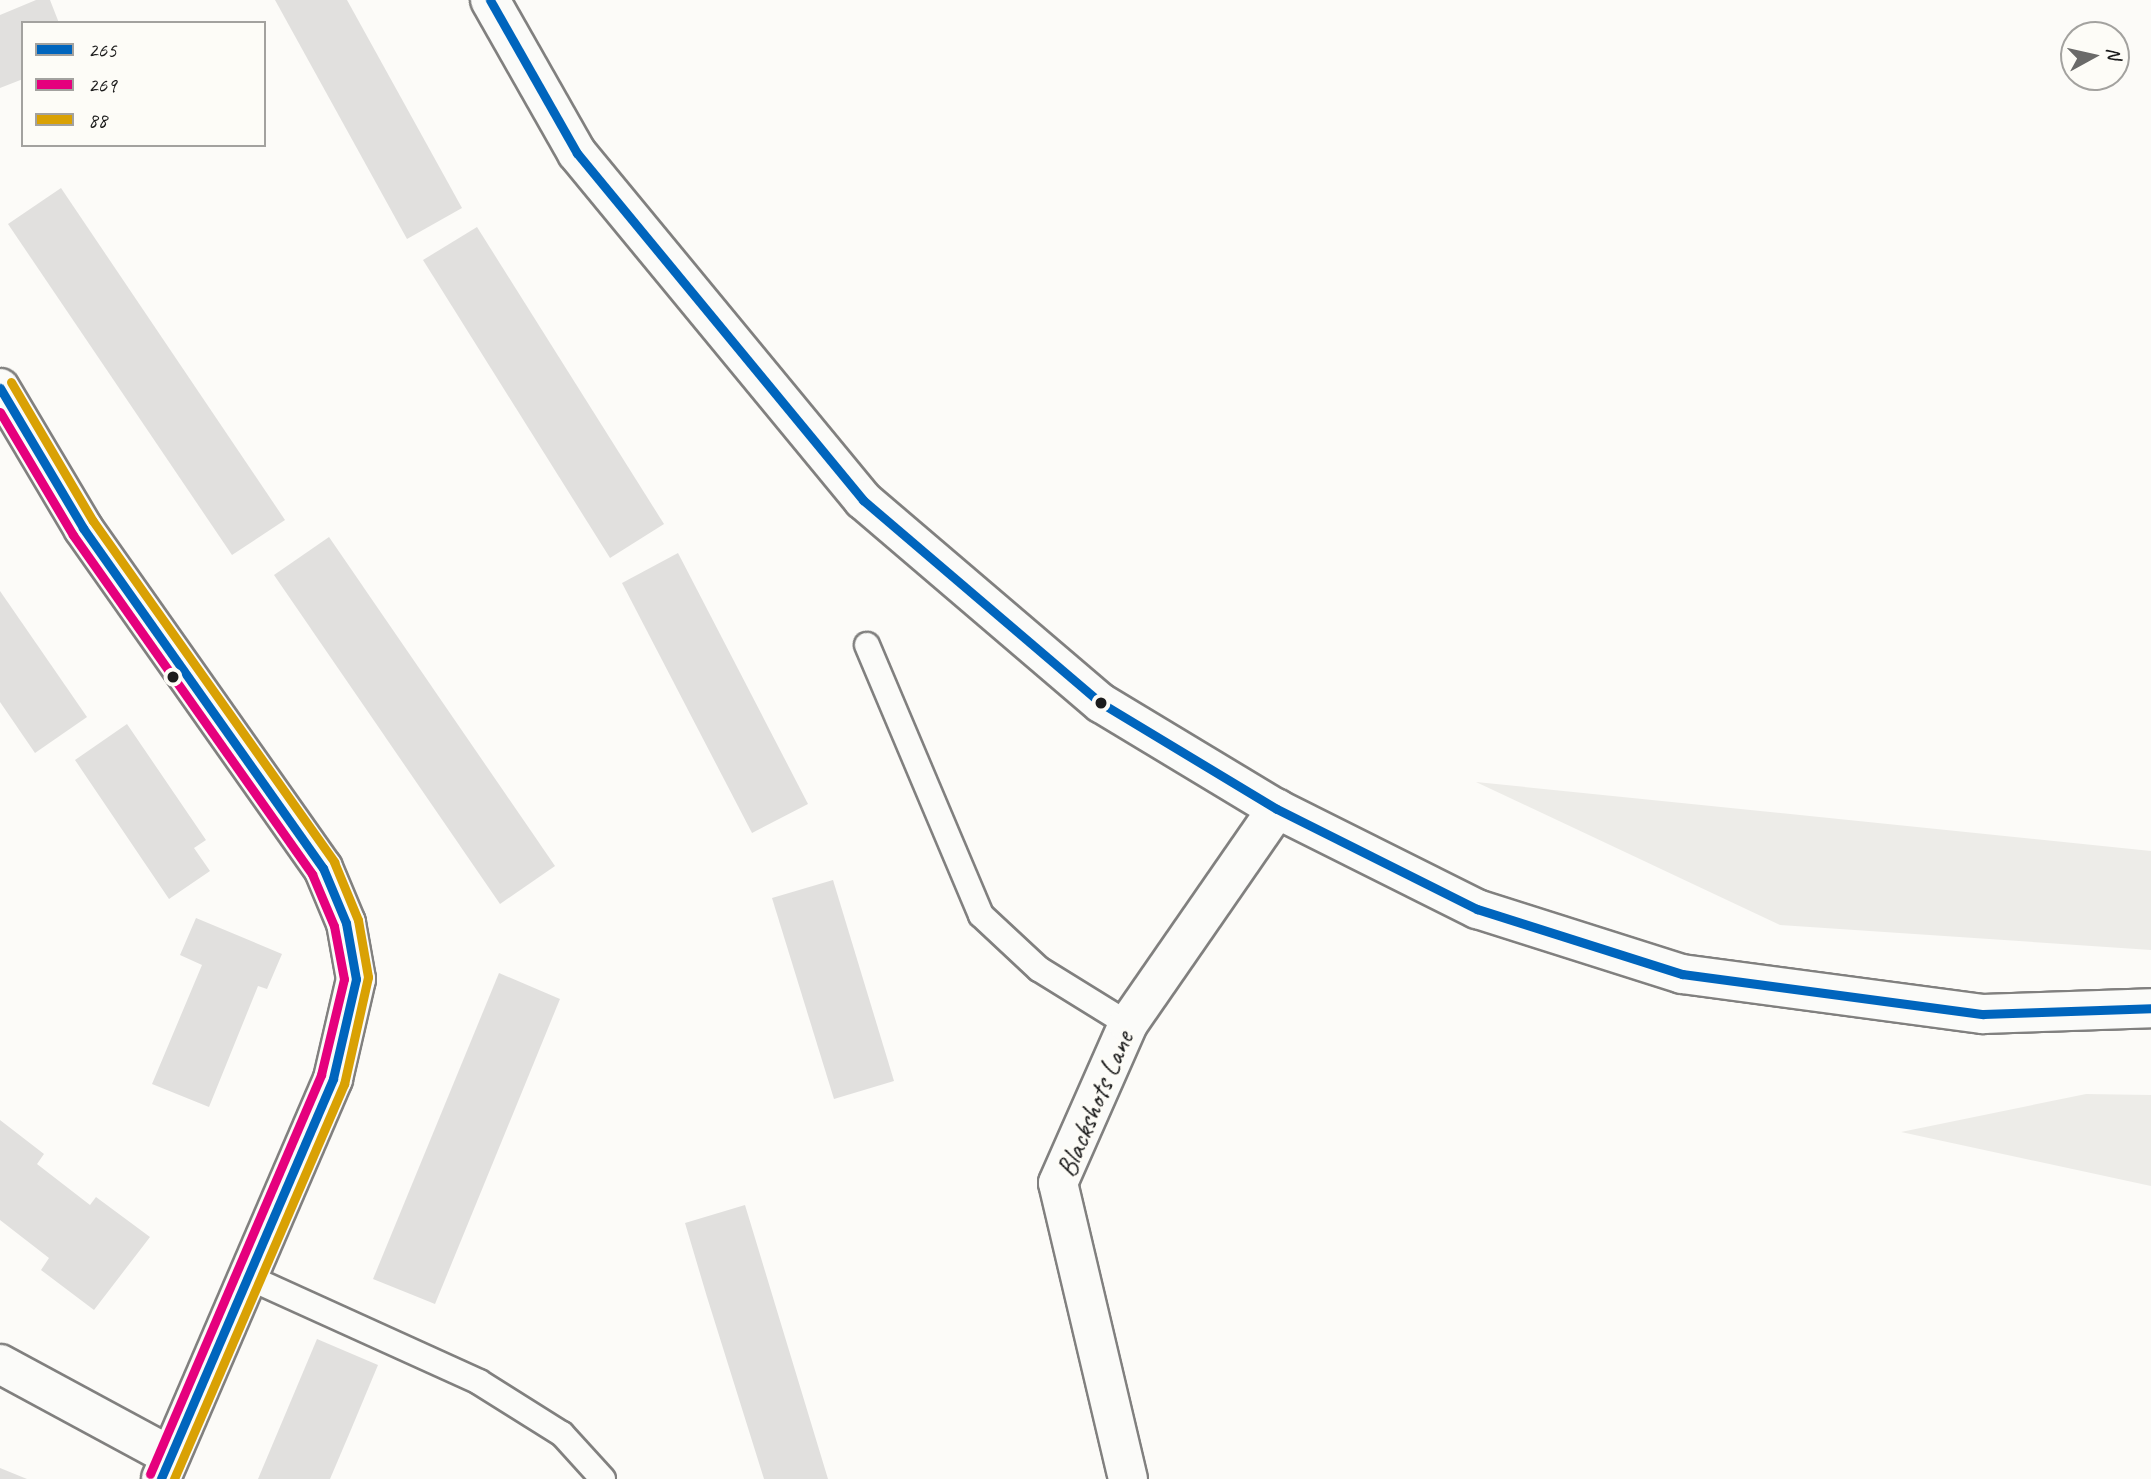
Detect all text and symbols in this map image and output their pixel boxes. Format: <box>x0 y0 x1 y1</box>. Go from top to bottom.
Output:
legend <box>21 21 266 147</box>
north arrow <box>2060 21 2130 91</box>
text: 265 <box>88 37 116 63</box>
text: N <box>2101 46 2127 61</box>
text: 269 <box>88 72 116 98</box>
text: 88 <box>88 107 107 133</box>
unlabelled marker <box>166 670 180 684</box>
unlabelled marker <box>1094 696 1108 710</box>
street label: Blackshots Lane <box>1049 1026 1141 1182</box>

